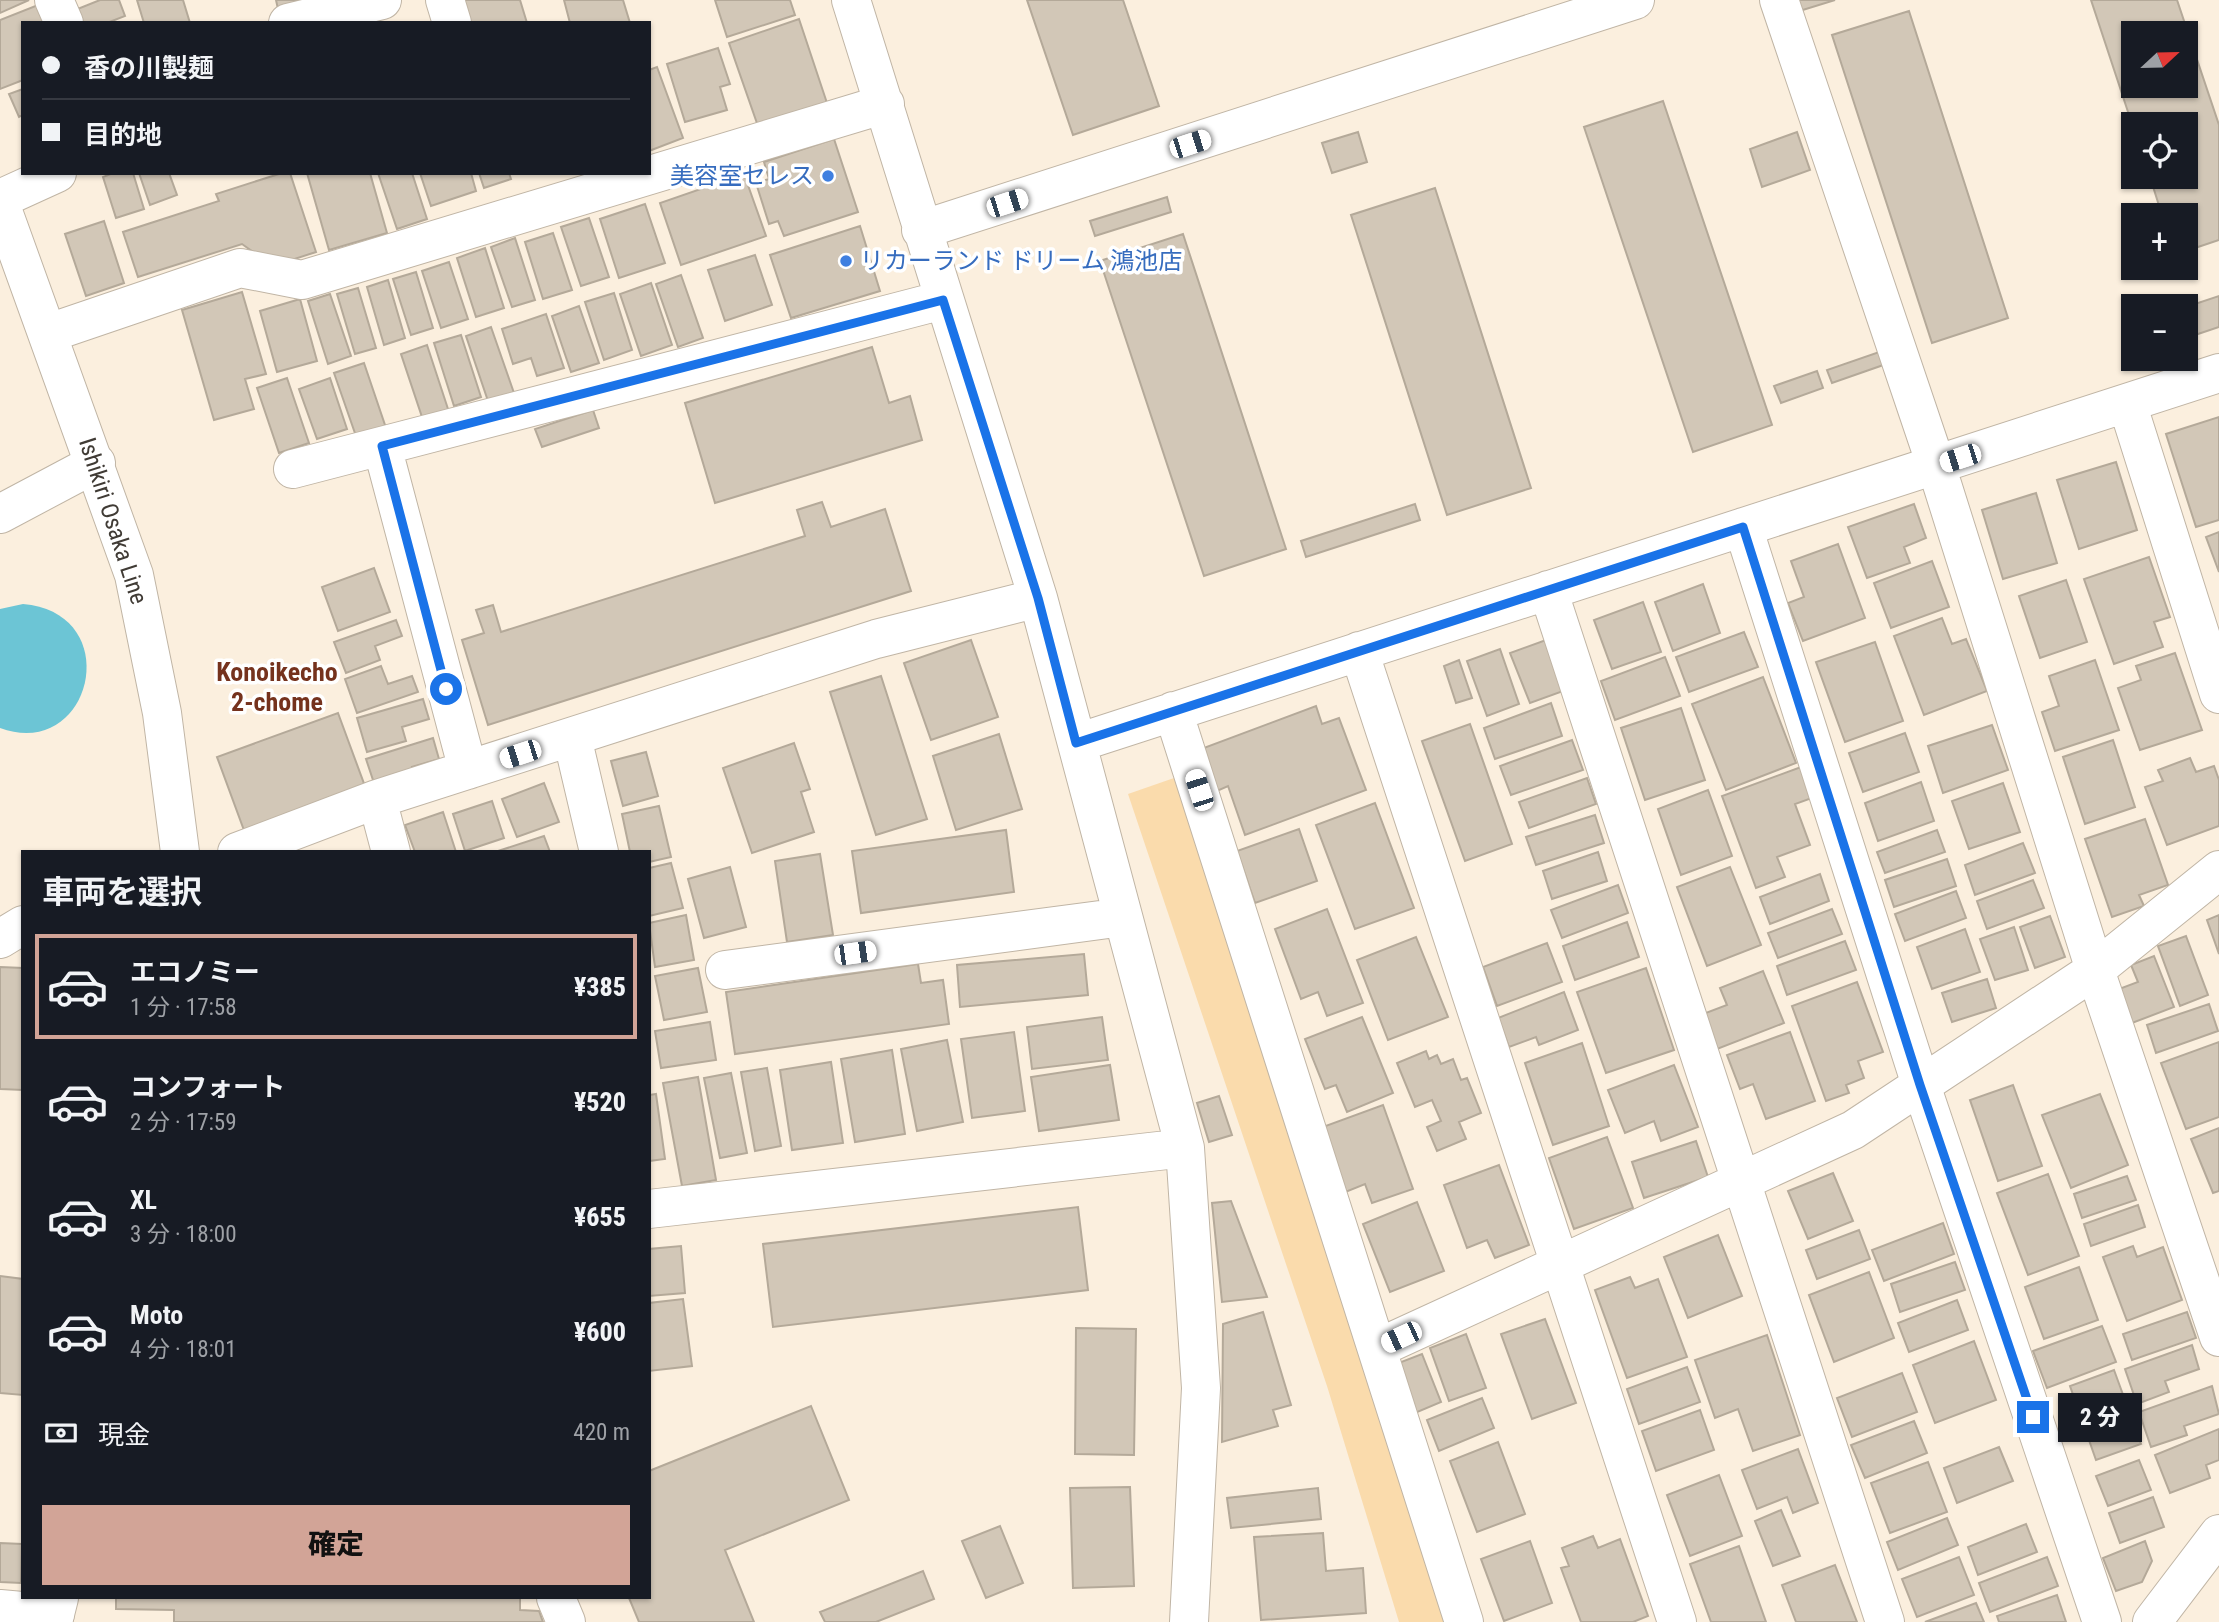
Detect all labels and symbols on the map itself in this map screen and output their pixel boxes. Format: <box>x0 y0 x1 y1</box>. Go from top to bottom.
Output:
north arrow <box>2121 21 2198 98</box>
car <box>1167 128 1214 160</box>
place label: 美容室セレス <box>670 162 814 190</box>
marker: 美容室セレス <box>820 168 836 184</box>
car <box>984 187 1031 219</box>
place label: リカーランド ドリーム 鴻池店 <box>860 247 1182 275</box>
marker: リカーランド ドリーム 鴻池店 <box>838 253 854 269</box>
street label: Ishikiri Osaka Line <box>73 434 153 608</box>
car <box>1937 442 1984 474</box>
district label: Konoikecho 2-chome <box>216 657 338 717</box>
route start <box>430 673 462 705</box>
car <box>497 738 544 770</box>
car <box>1183 767 1216 813</box>
car <box>833 940 878 966</box>
car <box>1378 1319 1425 1355</box>
callout: 2 分 <box>2058 1392 2142 1442</box>
route end <box>2017 1401 2049 1433</box>

